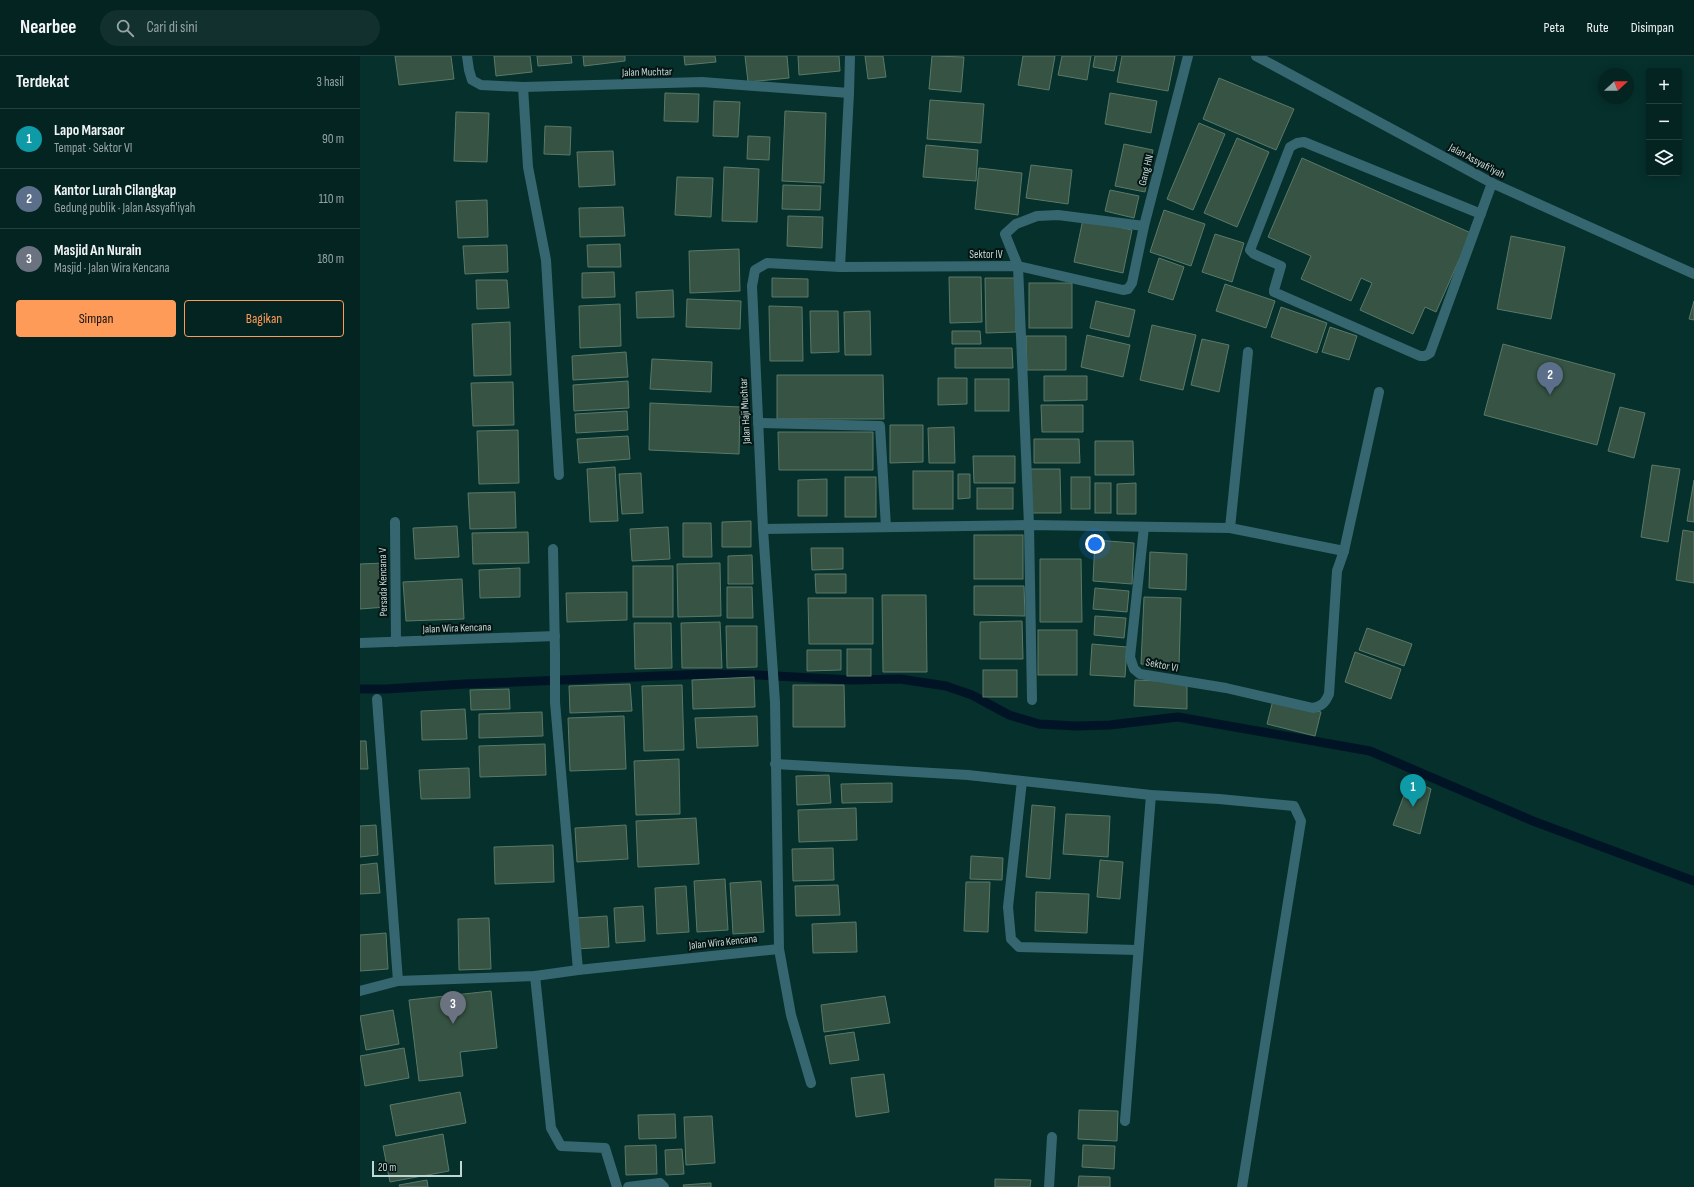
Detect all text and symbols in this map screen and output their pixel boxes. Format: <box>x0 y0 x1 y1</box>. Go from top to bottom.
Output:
search box <box>100 10 380 46</box>
text: Nearbee <box>20 16 76 39</box>
icon: search <box>114 17 136 39</box>
text: Cari di sini <box>146 18 197 37</box>
text: Peta <box>1544 19 1565 36</box>
text: Rute <box>1587 19 1609 36</box>
text: Disimpan <box>1631 19 1674 36</box>
street label: Jalan Muchtar <box>621 65 672 79</box>
north arrow <box>1598 68 1634 104</box>
map controls <box>1646 68 1682 176</box>
button: + <box>1646 68 1682 104</box>
text: Terdekat <box>16 72 69 92</box>
text: 3 hasil <box>316 74 344 90</box>
button: − <box>1646 104 1682 140</box>
text: Lapo Marsaor <box>54 121 125 140</box>
text: 1 <box>26 131 32 147</box>
text: 90 m <box>322 131 344 147</box>
text: Tempat · Sektor VI <box>54 140 132 156</box>
street label: Jalan Assyafi'iyah <box>1446 140 1508 181</box>
button: layers <box>1646 140 1682 176</box>
street label: Gang HN <box>1136 153 1156 187</box>
text: Kantor Lurah Cilangkap <box>54 181 176 200</box>
text: 2 <box>26 191 32 207</box>
text: 110 m <box>319 191 344 207</box>
text: Gedung publik · Jalan Assyafi'iyah <box>54 200 195 216</box>
text: Masjid An Nurain <box>54 241 142 260</box>
street label: Sektor IV <box>969 248 1003 261</box>
text: 3 <box>26 251 32 267</box>
text: 180 m <box>318 251 344 267</box>
text: Masjid · Jalan Wira Kencana <box>54 260 170 276</box>
button: Simpan <box>16 300 176 337</box>
button: Bagikan <box>184 300 344 337</box>
pin: 2 <box>1537 362 1563 395</box>
street label: Jalan Haji Muchtar <box>737 378 753 445</box>
your location <box>1085 534 1105 554</box>
street label: Persada Kencana V <box>376 547 390 617</box>
street label: Jalan Wira Kencana <box>421 620 492 636</box>
street label: Sektor VI <box>1144 655 1180 675</box>
pin: 1 <box>1400 774 1426 807</box>
street label: Jalan Wira Kencana <box>687 932 758 952</box>
pin: 3 <box>440 991 466 1024</box>
scale bar <box>372 1159 462 1178</box>
text: 20 m <box>378 1161 396 1174</box>

